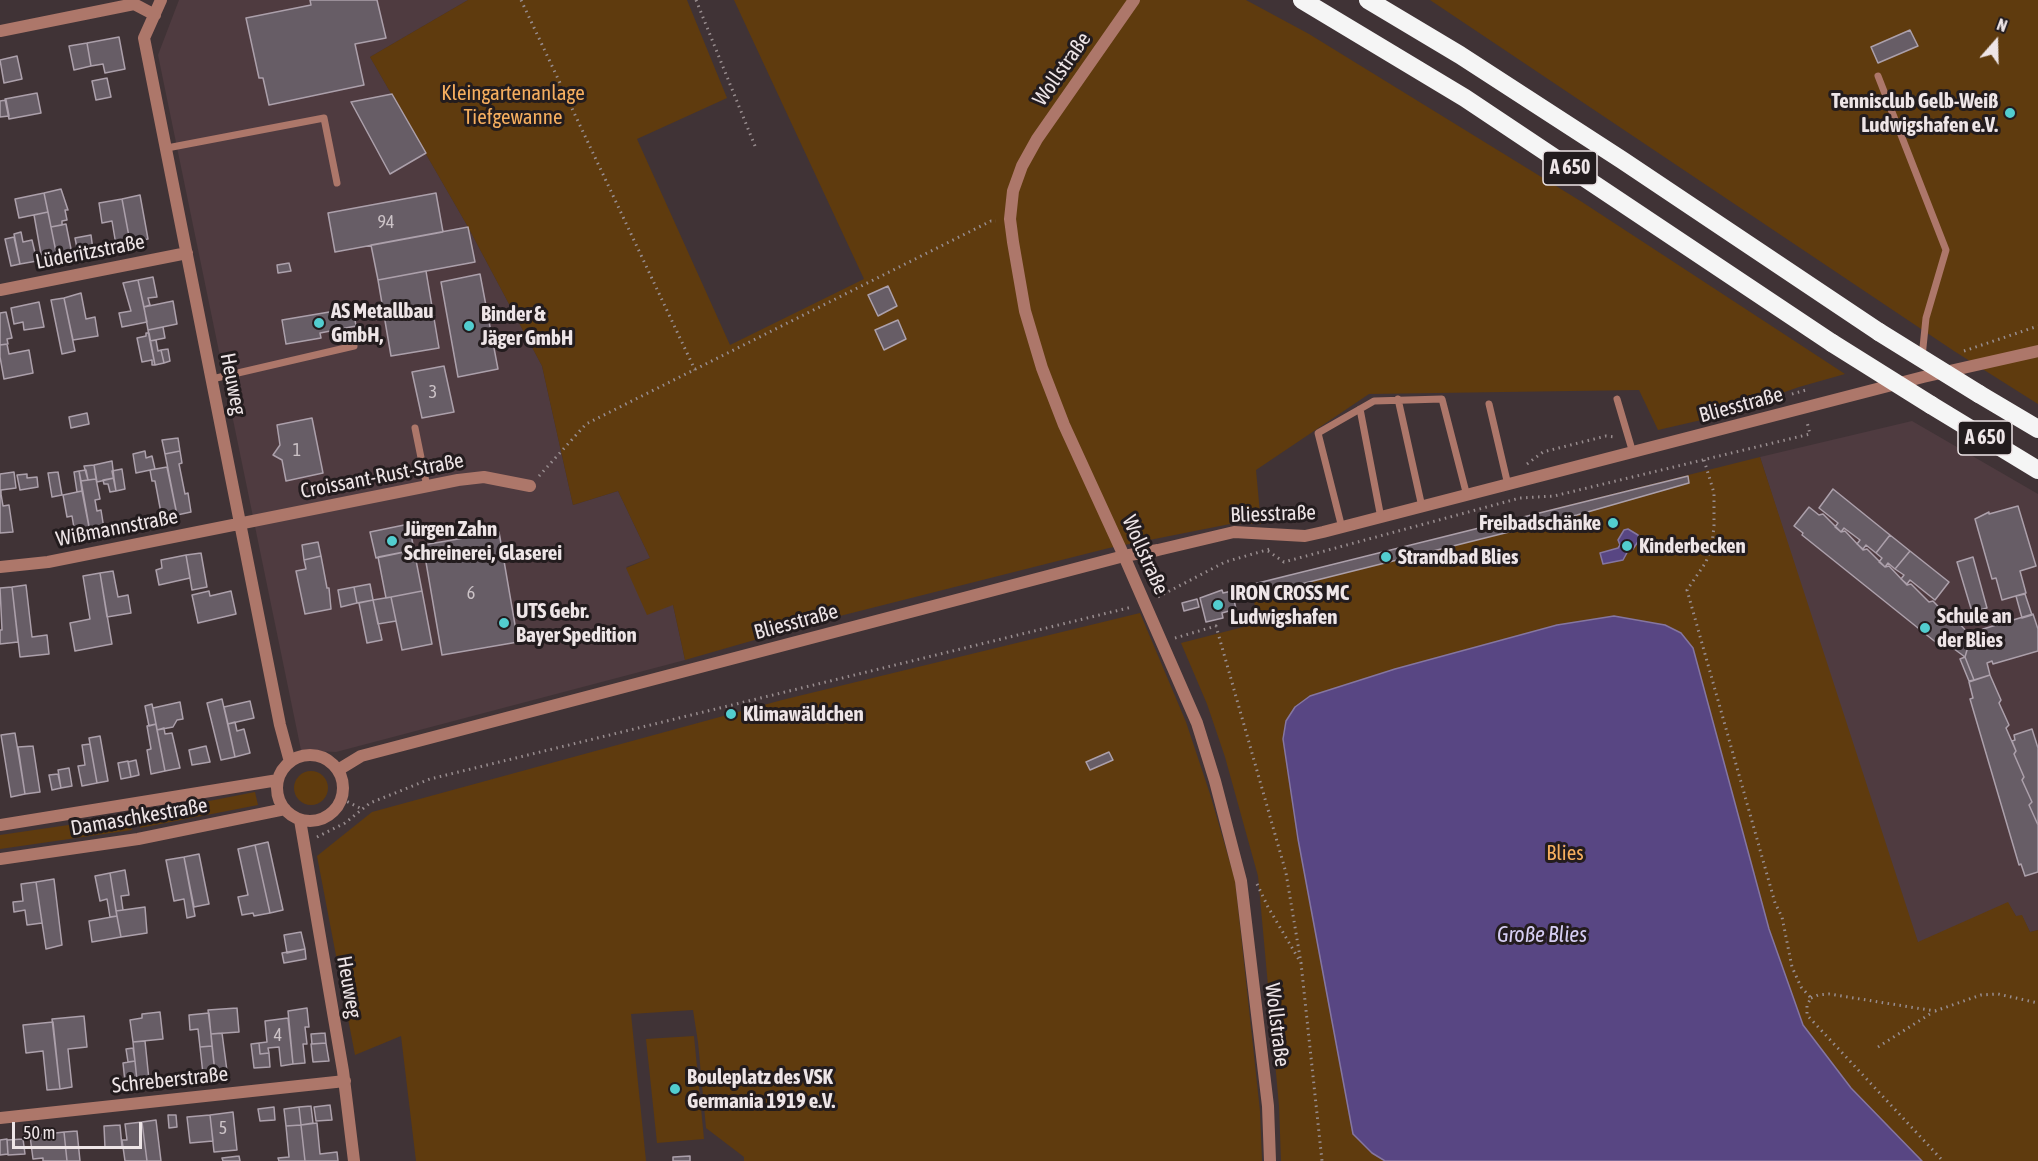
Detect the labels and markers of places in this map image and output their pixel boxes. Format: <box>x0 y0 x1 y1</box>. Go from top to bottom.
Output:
place label: Tennisclub Gelb-Weiß Ludwigshafen e.V. <box>1831 88 1998 138</box>
marker: Tennisclub Gelb-Weiß Ludwigshafen e.V. <box>2003 106 2017 120</box>
place label: AS Metallbau GmbH, <box>331 298 433 348</box>
place label: Binder & Jäger GmbH <box>481 301 573 351</box>
marker: AS Metallbau GmbH, <box>312 316 326 330</box>
marker: Binder & Jäger GmbH <box>462 319 476 333</box>
place label: Freibadschänke <box>1479 510 1601 536</box>
place label: Jürgen Zahn Schreinerei, Glaserei <box>404 516 562 566</box>
marker: Freibadschänke <box>1606 516 1620 530</box>
place label: Kinderbecken <box>1639 533 1746 559</box>
marker: Jürgen Zahn Schreinerei, Glaserei <box>385 534 399 548</box>
marker: Kinderbecken <box>1620 539 1634 553</box>
place label: Strandbad Blies <box>1398 544 1518 570</box>
marker: Strandbad Blies <box>1379 550 1393 564</box>
place label: IRON CROSS MC Ludwigshafen <box>1230 580 1349 630</box>
place label: UTS Gebr. Bayer Spedition <box>516 598 637 648</box>
marker: IRON CROSS MC Ludwigshafen <box>1211 598 1225 612</box>
place label: Schule an der Blies <box>1937 603 2012 653</box>
marker: UTS Gebr. Bayer Spedition <box>497 616 511 630</box>
marker: Schule an der Blies <box>1918 621 1932 635</box>
place label: Klimawäldchen <box>743 701 864 727</box>
marker: Klimawäldchen <box>724 707 738 721</box>
place label: Bouleplatz des VSK Germania 1919 e.V. <box>687 1064 835 1114</box>
marker: Bouleplatz des VSK Germania 1919 e.V. <box>668 1082 682 1096</box>

